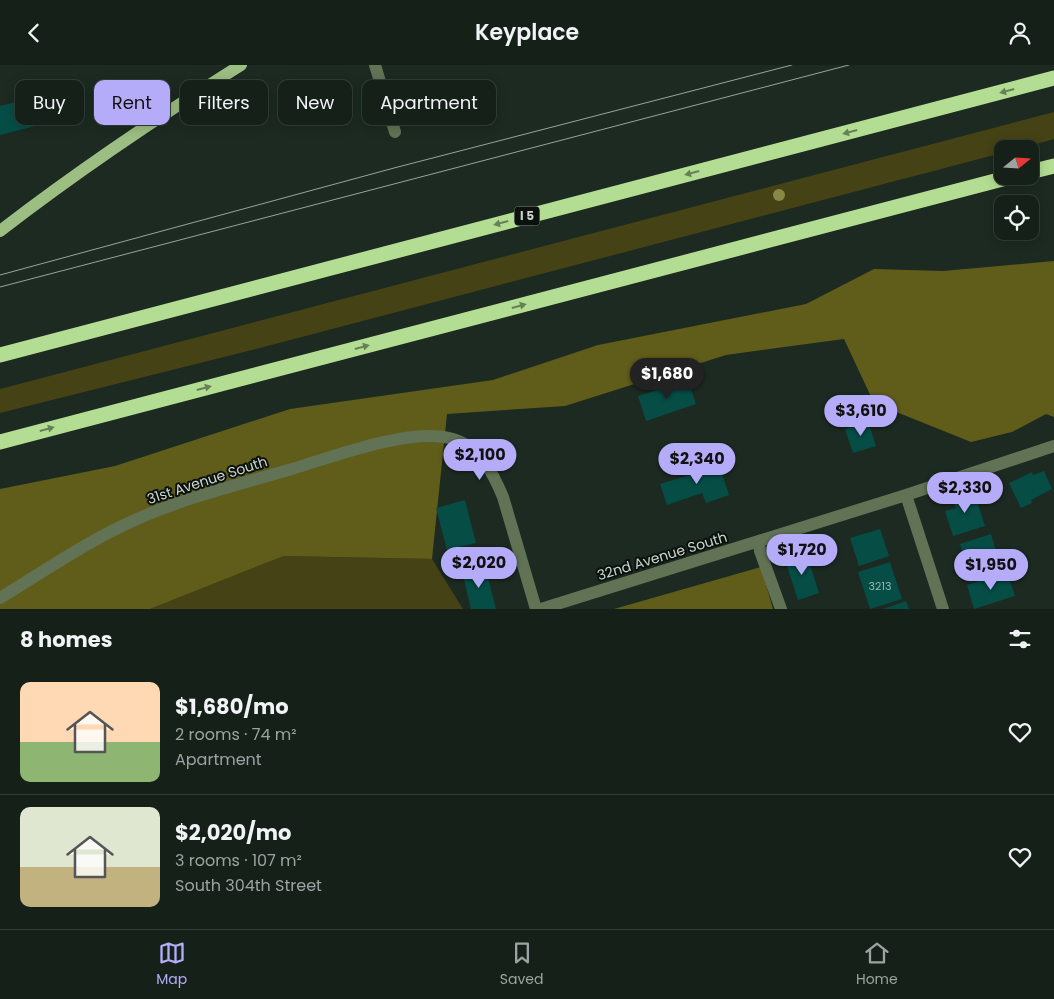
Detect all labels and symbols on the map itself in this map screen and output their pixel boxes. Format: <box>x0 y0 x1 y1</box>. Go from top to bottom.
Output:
one-way arrow <box>999 87 1014 95</box>
one-way arrow <box>842 128 857 136</box>
north arrow <box>994 140 1039 185</box>
one-way arrow <box>685 169 700 177</box>
road number: I 5 <box>514 207 540 225</box>
one-way arrow <box>494 219 509 227</box>
one-way arrow <box>511 302 526 310</box>
one-way arrow <box>354 343 369 351</box>
pin: $1,680 <box>626 357 708 400</box>
one-way arrow <box>197 384 212 392</box>
pin: $3,610 <box>820 395 902 437</box>
one-way arrow <box>40 425 55 433</box>
pin: $2,100 <box>439 439 521 481</box>
pin: $2,340 <box>656 443 738 485</box>
street label: 31st Avenue South <box>144 451 270 509</box>
pin: $2,330 <box>924 471 1006 514</box>
street label: 32nd Avenue South <box>595 527 729 585</box>
pin: $1,720 <box>761 533 843 576</box>
pin: $2,020 <box>438 547 520 589</box>
pin: $1,950 <box>950 549 1032 591</box>
house number: 3213 <box>869 578 891 594</box>

